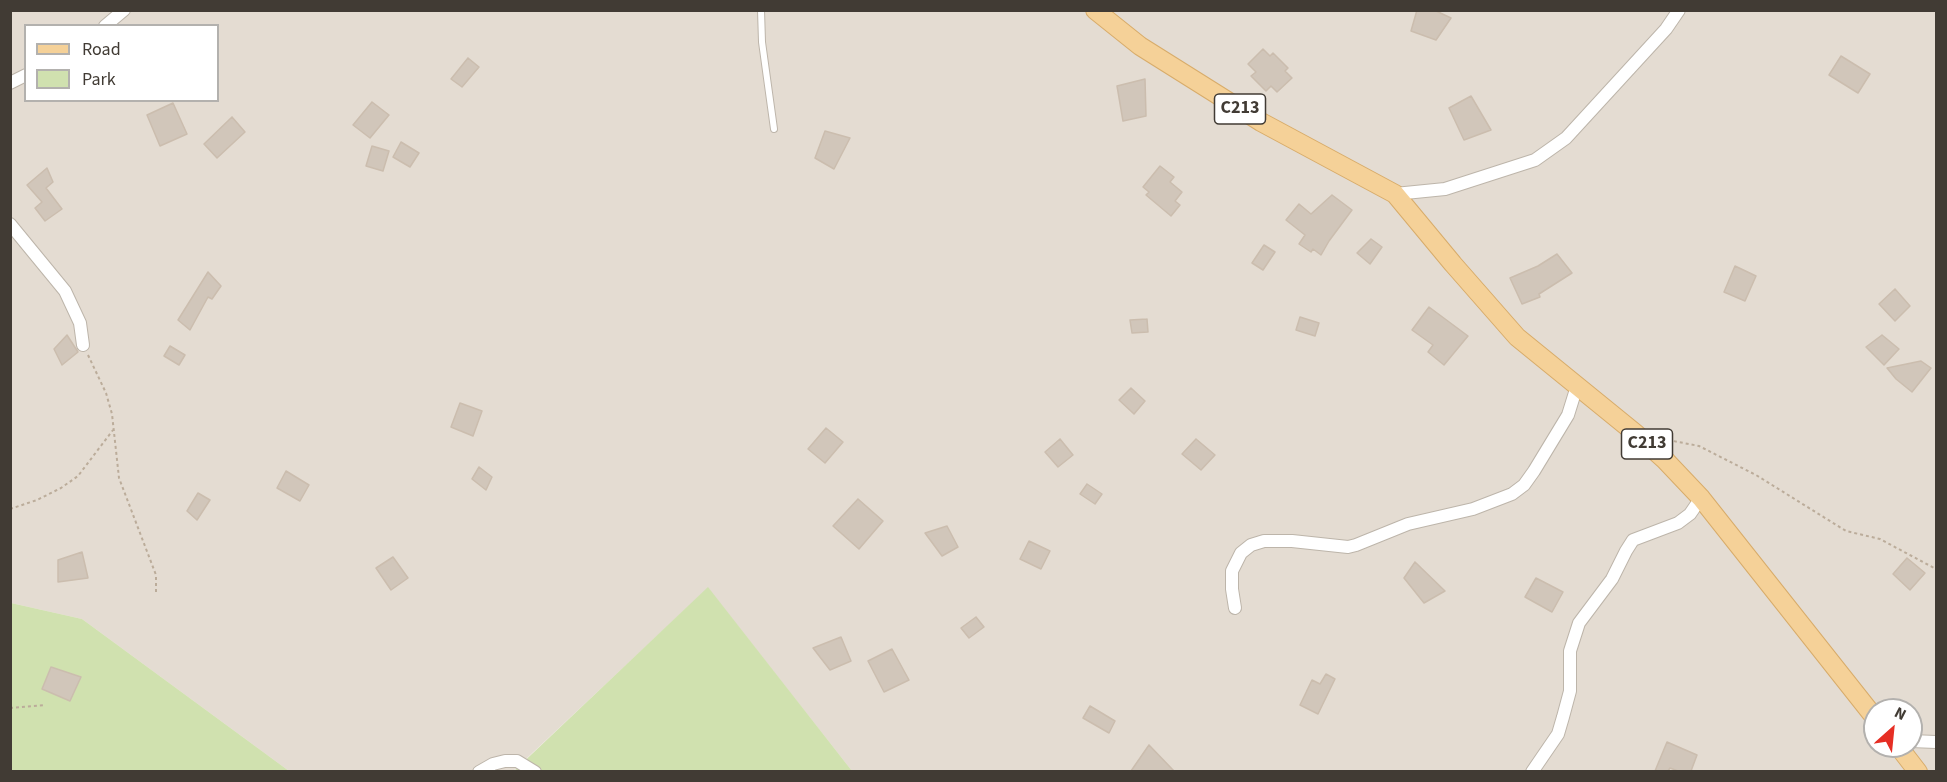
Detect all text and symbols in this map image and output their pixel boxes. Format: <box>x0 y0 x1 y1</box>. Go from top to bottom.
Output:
legend <box>24 24 219 102</box>
text: Road <box>82 37 121 62</box>
text: Park <box>82 67 116 92</box>
road number: C213 <box>1214 94 1266 124</box>
road number: C213 <box>1622 429 1672 459</box>
north arrow <box>1863 698 1923 758</box>
text: N <box>1891 702 1910 726</box>

